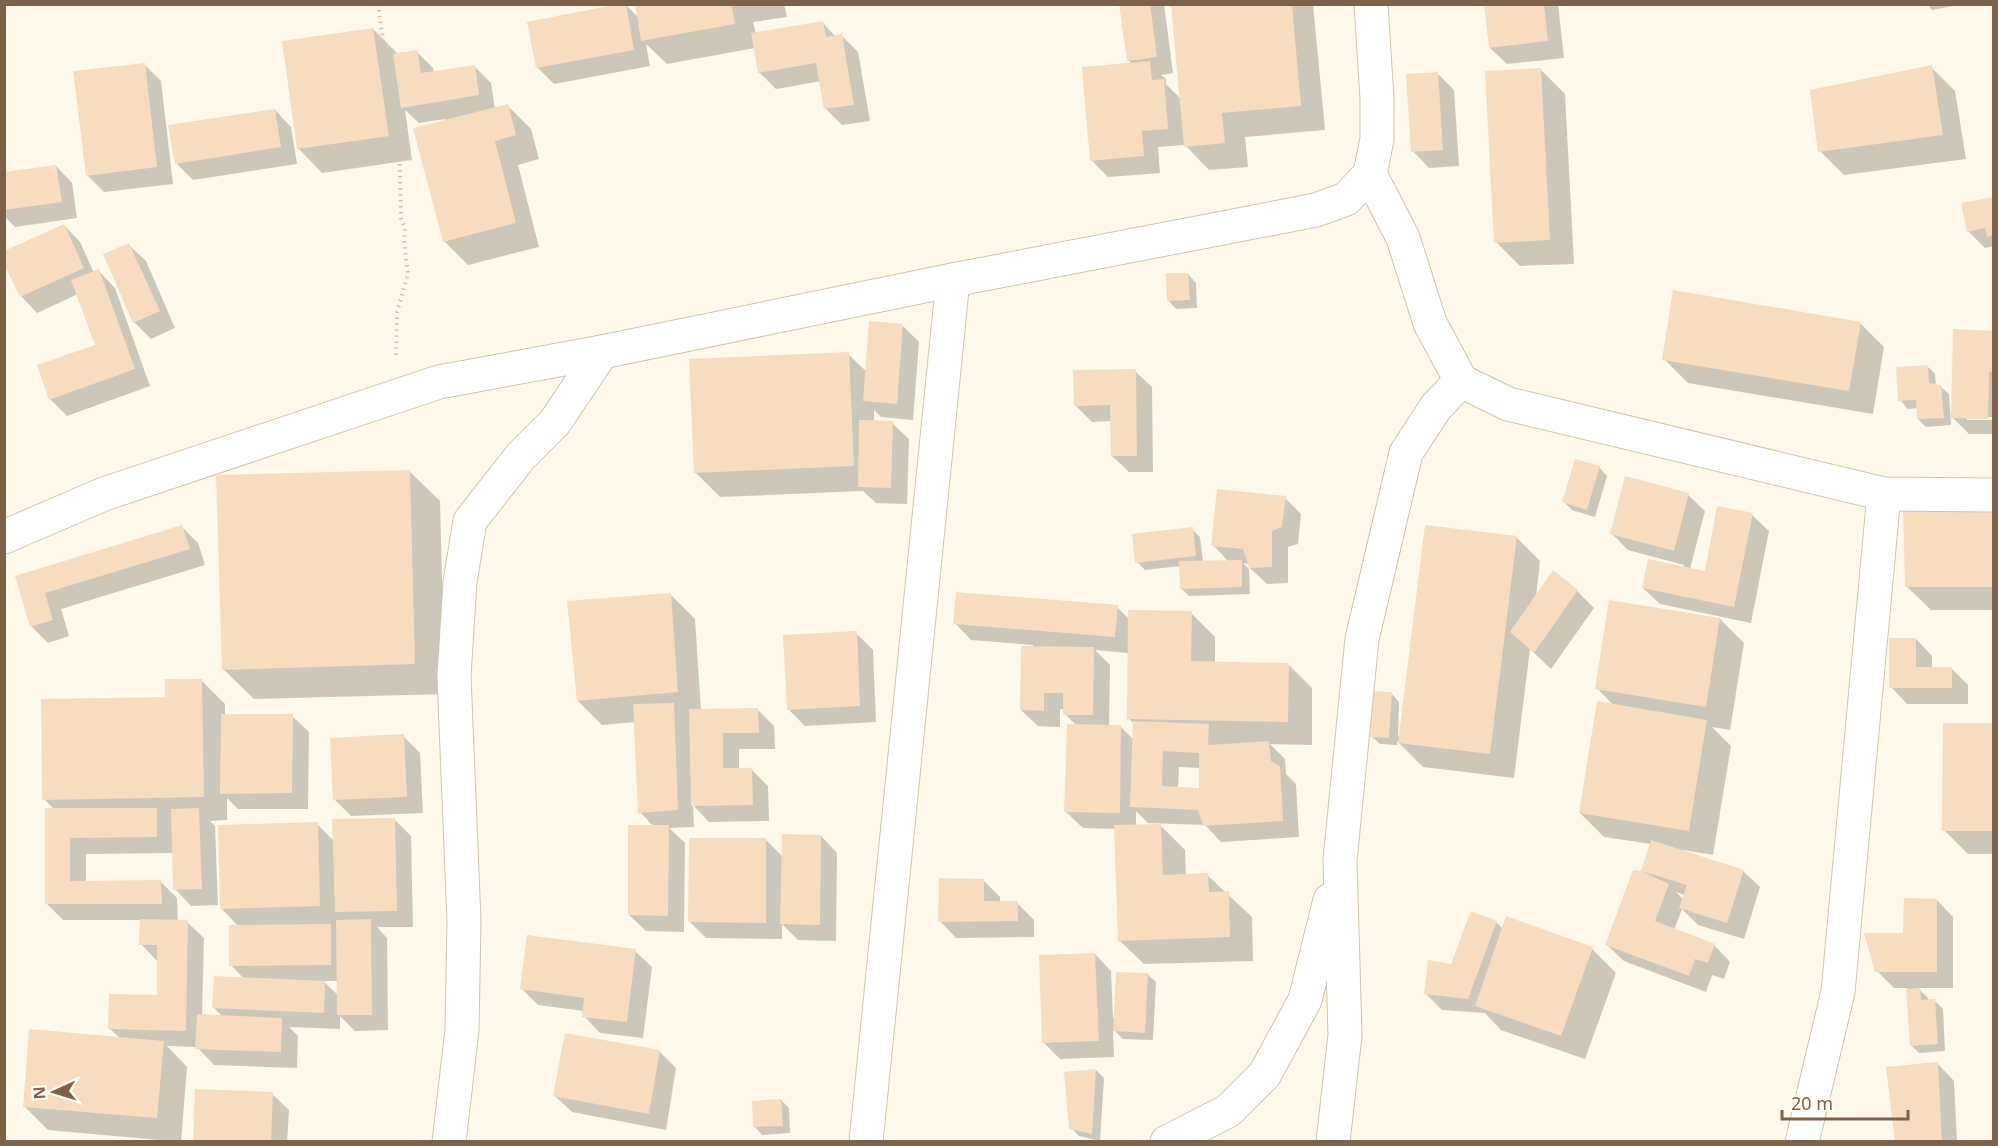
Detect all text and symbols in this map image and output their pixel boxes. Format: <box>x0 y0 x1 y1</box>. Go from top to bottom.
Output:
north arrow <box>24 1062 84 1122</box>
scale bar <box>1782 1083 1908 1121</box>
text: N <box>28 1086 50 1100</box>
text: 20 m <box>1791 1091 1833 1115</box>

